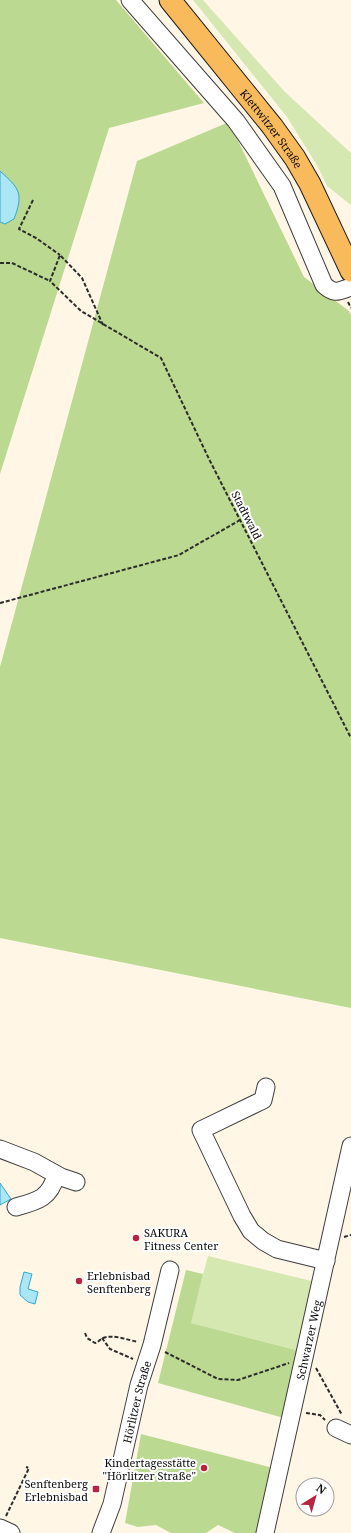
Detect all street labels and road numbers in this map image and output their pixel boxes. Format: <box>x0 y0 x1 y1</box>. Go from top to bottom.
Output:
street label: Klettwitzer Straße <box>237 86 307 171</box>
street label: Stadtwald <box>228 488 266 542</box>
street label: Schwarzer Weg <box>292 1298 324 1381</box>
street label: Hörlitzer Straße <box>119 1358 154 1445</box>

